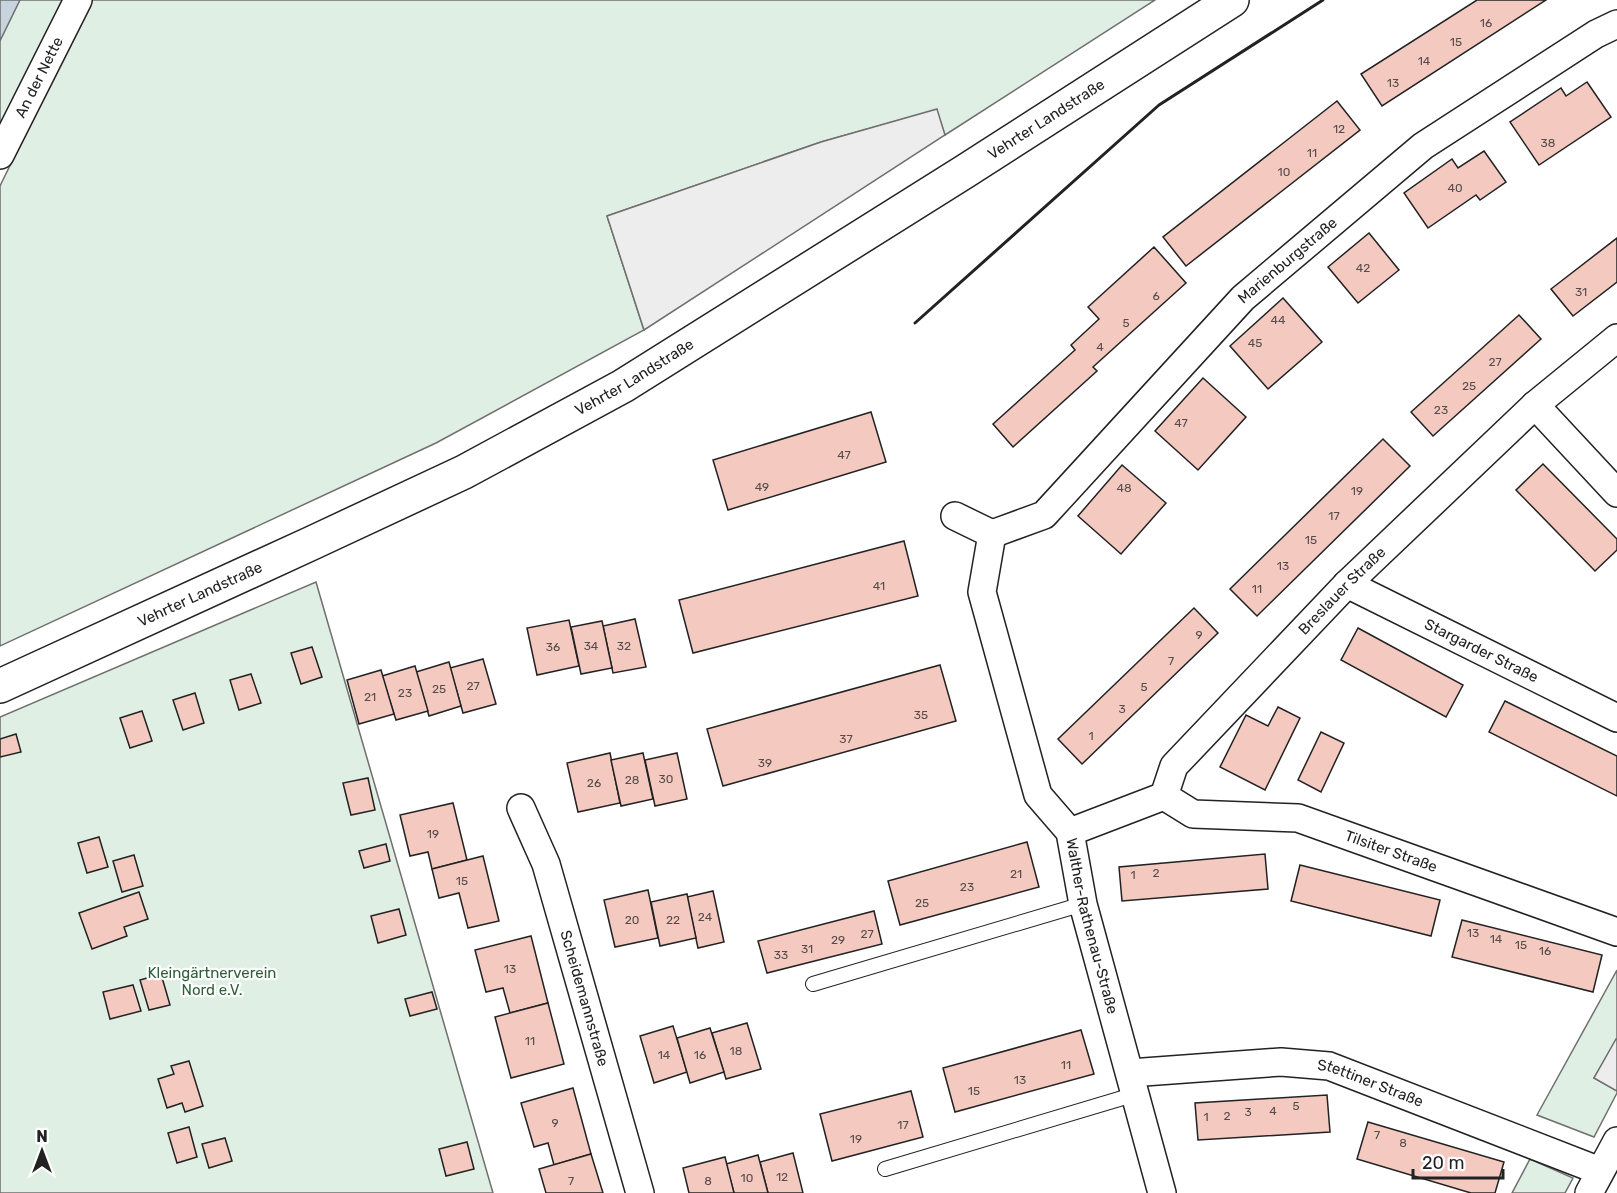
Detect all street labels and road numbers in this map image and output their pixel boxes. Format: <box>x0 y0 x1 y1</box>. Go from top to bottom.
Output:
street label: An der Nette <box>11 34 67 121</box>
street label: Vehrter Landstraße <box>985 75 1108 163</box>
street label: Marienburgstraße <box>1234 214 1341 307</box>
street label: Vehrter Landstraße <box>572 335 697 419</box>
street label: Breslauer Straße <box>1295 543 1389 638</box>
street label: Vehrter Landstraße <box>135 558 265 631</box>
street label: Stargarder Straße <box>1422 615 1541 686</box>
street label: Tilsiter Straße <box>1342 826 1440 876</box>
street label: Walther-Rathenau-Straße <box>1062 837 1122 1016</box>
street label: Scheidemannstraße <box>556 928 612 1068</box>
street label: Stettiner Straße <box>1317 1056 1426 1111</box>

